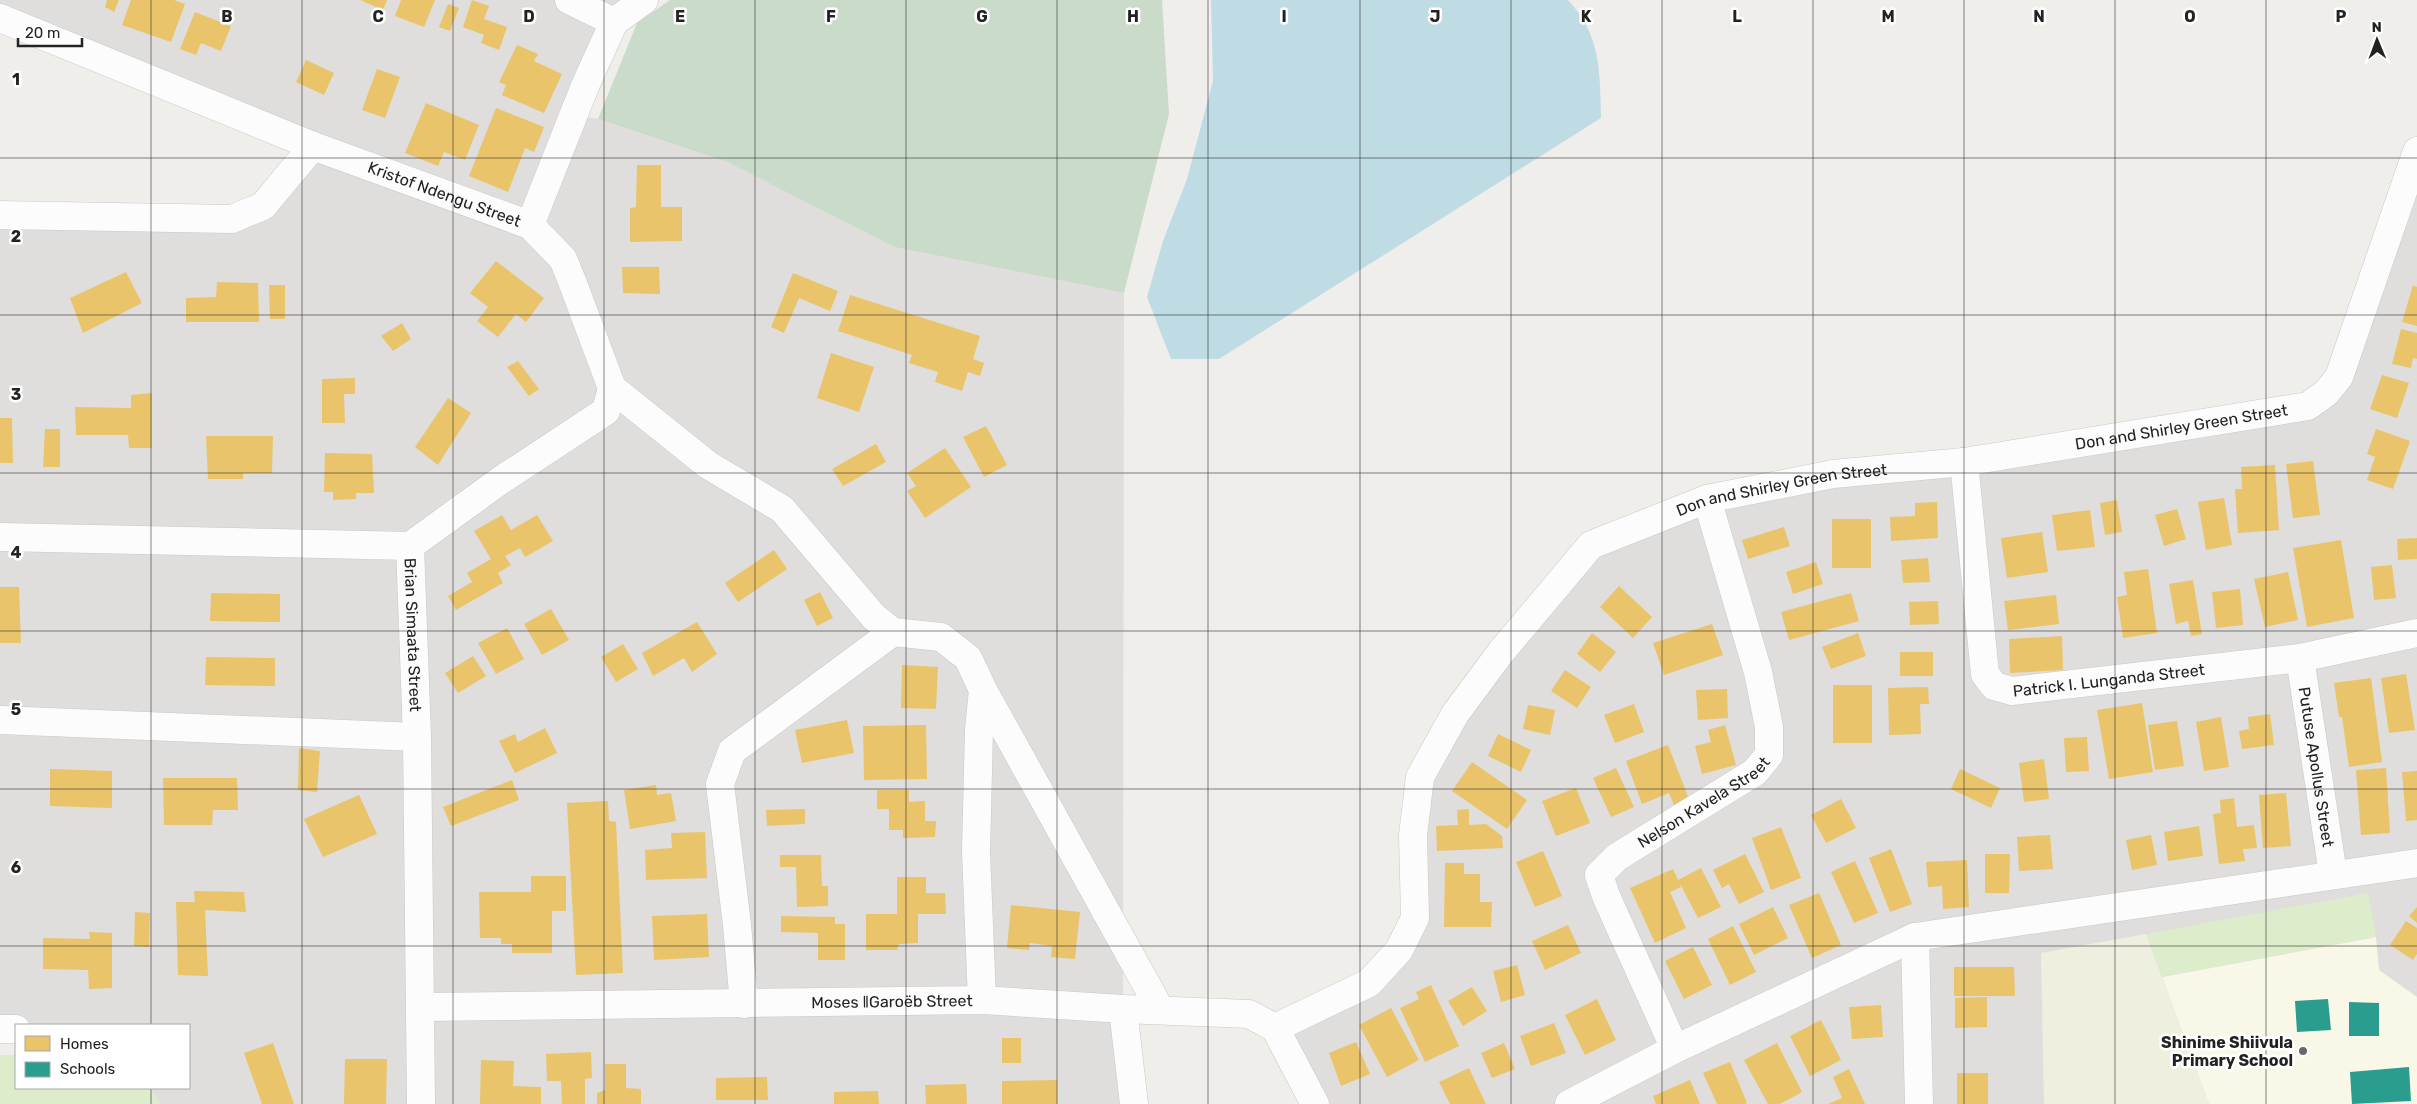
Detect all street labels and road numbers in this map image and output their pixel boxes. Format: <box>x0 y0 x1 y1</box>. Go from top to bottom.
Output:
street label: Kristof Ndengu Street <box>365 157 524 230</box>
street label: Don and Shirley Green Street <box>2074 400 2289 453</box>
street label: Don and Shirley Green Street <box>1673 460 1888 520</box>
street label: Brian Simaata Street <box>401 557 426 712</box>
street label: Patrick I. Lunganda Street <box>2012 659 2206 700</box>
street label: Putuse Apollus Street <box>2295 685 2338 848</box>
street label: Nelson Kavela Street <box>1634 753 1773 852</box>
street label: Moses ǁGaroëb Street <box>811 991 973 1012</box>

